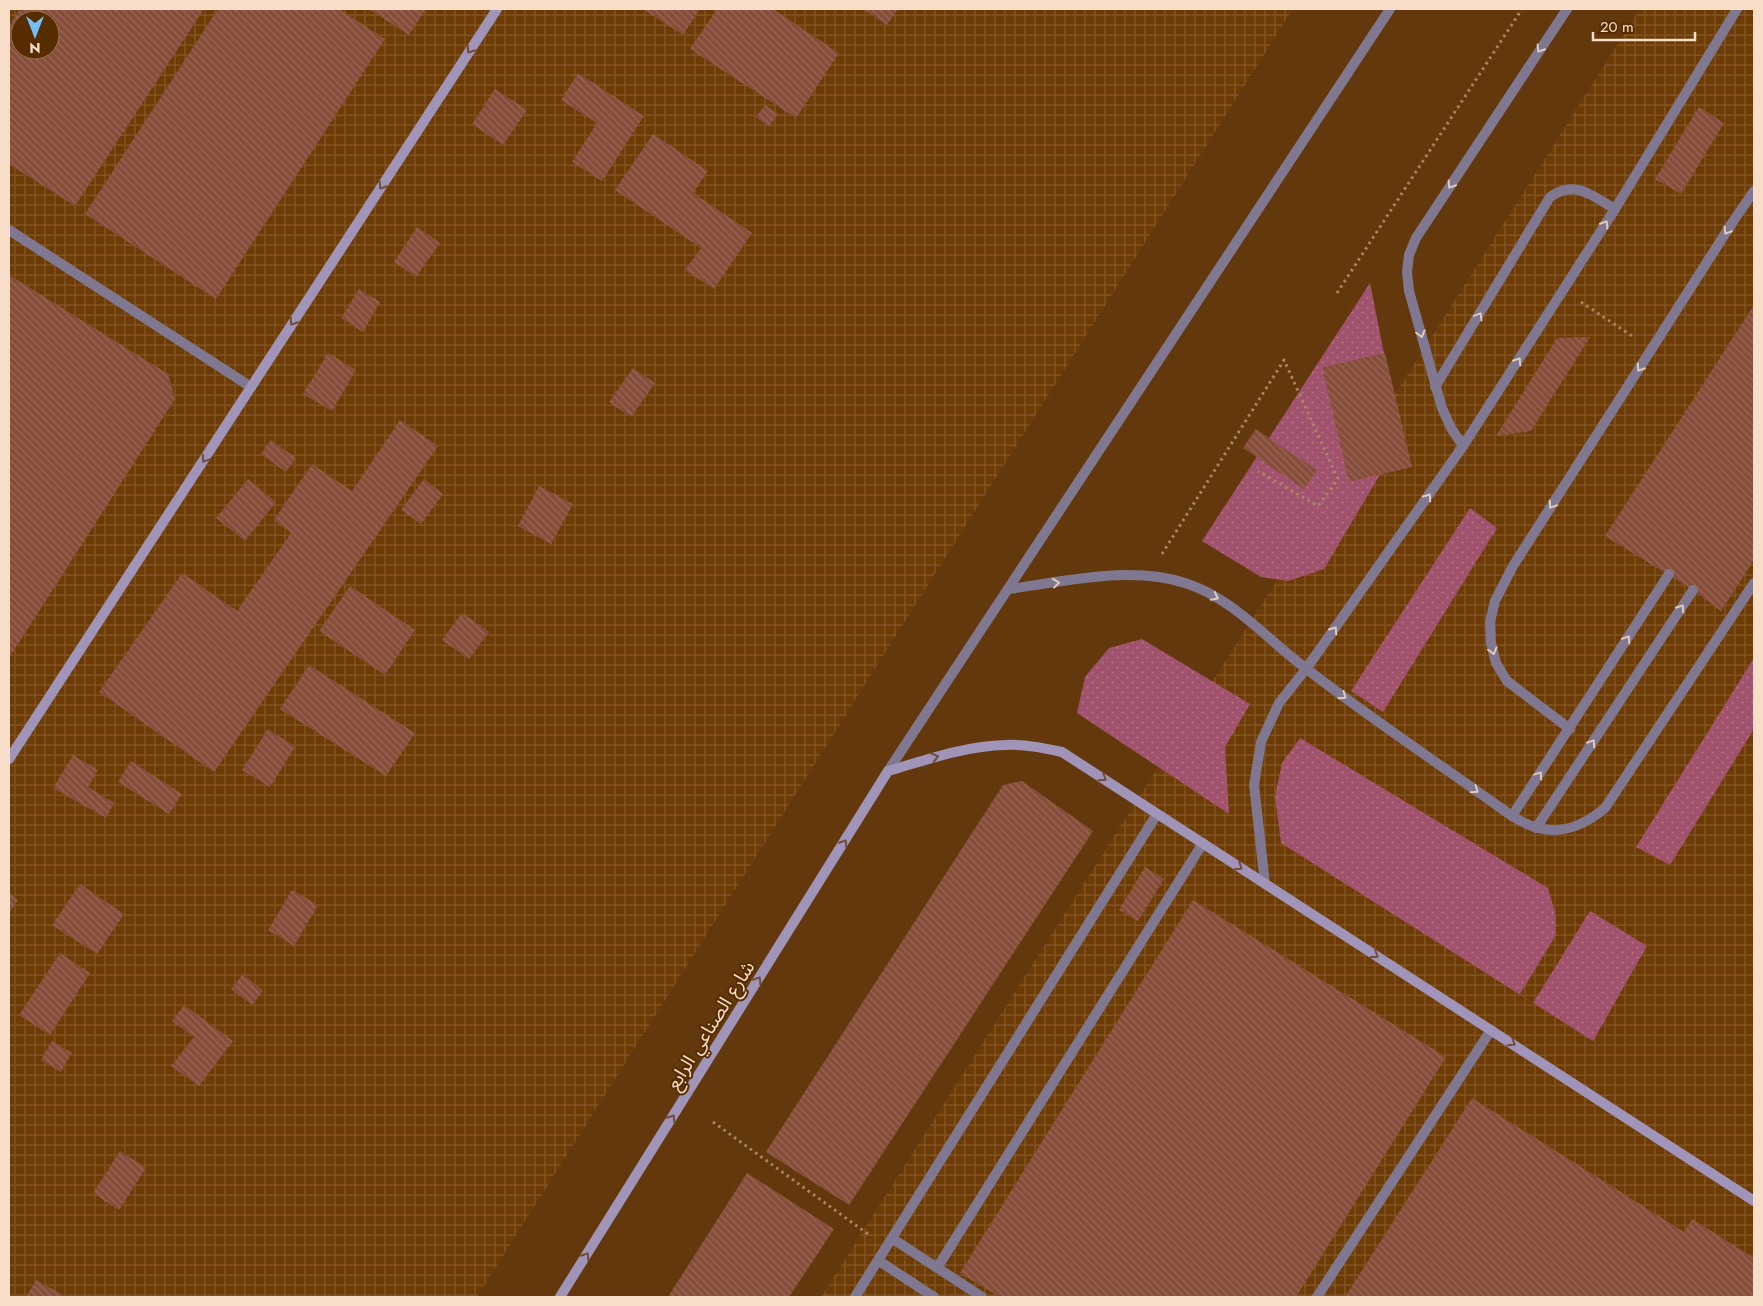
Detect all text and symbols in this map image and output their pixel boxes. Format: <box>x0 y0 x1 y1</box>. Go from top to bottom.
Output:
north arrow <box>10 10 60 60</box>
scale bar <box>1593 10 1696 42</box>
text: 20 m <box>1600 16 1634 38</box>
text: N <box>29 38 41 58</box>
one-way arrow <box>467 44 476 53</box>
one-way arrow <box>1537 44 1547 53</box>
one-way arrow <box>1448 179 1457 189</box>
one-way arrow <box>378 181 388 190</box>
one-way arrow <box>1599 221 1609 230</box>
one-way arrow <box>1723 225 1733 234</box>
one-way arrow <box>1472 312 1482 321</box>
one-way arrow <box>290 317 299 326</box>
one-way arrow <box>1415 330 1426 338</box>
one-way arrow <box>1512 358 1521 367</box>
one-way arrow <box>1636 363 1646 372</box>
one-way arrow <box>201 453 211 462</box>
one-way arrow <box>1422 493 1431 502</box>
one-way arrow <box>1549 499 1558 509</box>
one-way arrow <box>1053 578 1061 589</box>
one-way arrow <box>1209 591 1218 601</box>
one-way arrow <box>1675 604 1684 613</box>
one-way arrow <box>1328 626 1337 635</box>
one-way arrow <box>1621 635 1631 644</box>
one-way arrow <box>1487 646 1498 655</box>
one-way arrow <box>1337 690 1347 699</box>
one-way arrow <box>1585 739 1595 748</box>
one-way arrow <box>931 753 939 763</box>
one-way arrow <box>1533 771 1542 781</box>
one-way arrow <box>1097 772 1106 782</box>
one-way arrow <box>1470 784 1479 793</box>
one-way arrow <box>837 839 847 848</box>
one-way arrow <box>1234 860 1243 870</box>
one-way arrow <box>1370 949 1379 958</box>
street label: شارع الصناعي الرابع <box>660 955 762 1096</box>
one-way arrow <box>752 977 761 986</box>
one-way arrow <box>1506 1037 1515 1047</box>
one-way arrow <box>666 1115 676 1124</box>
one-way arrow <box>579 1253 589 1262</box>

